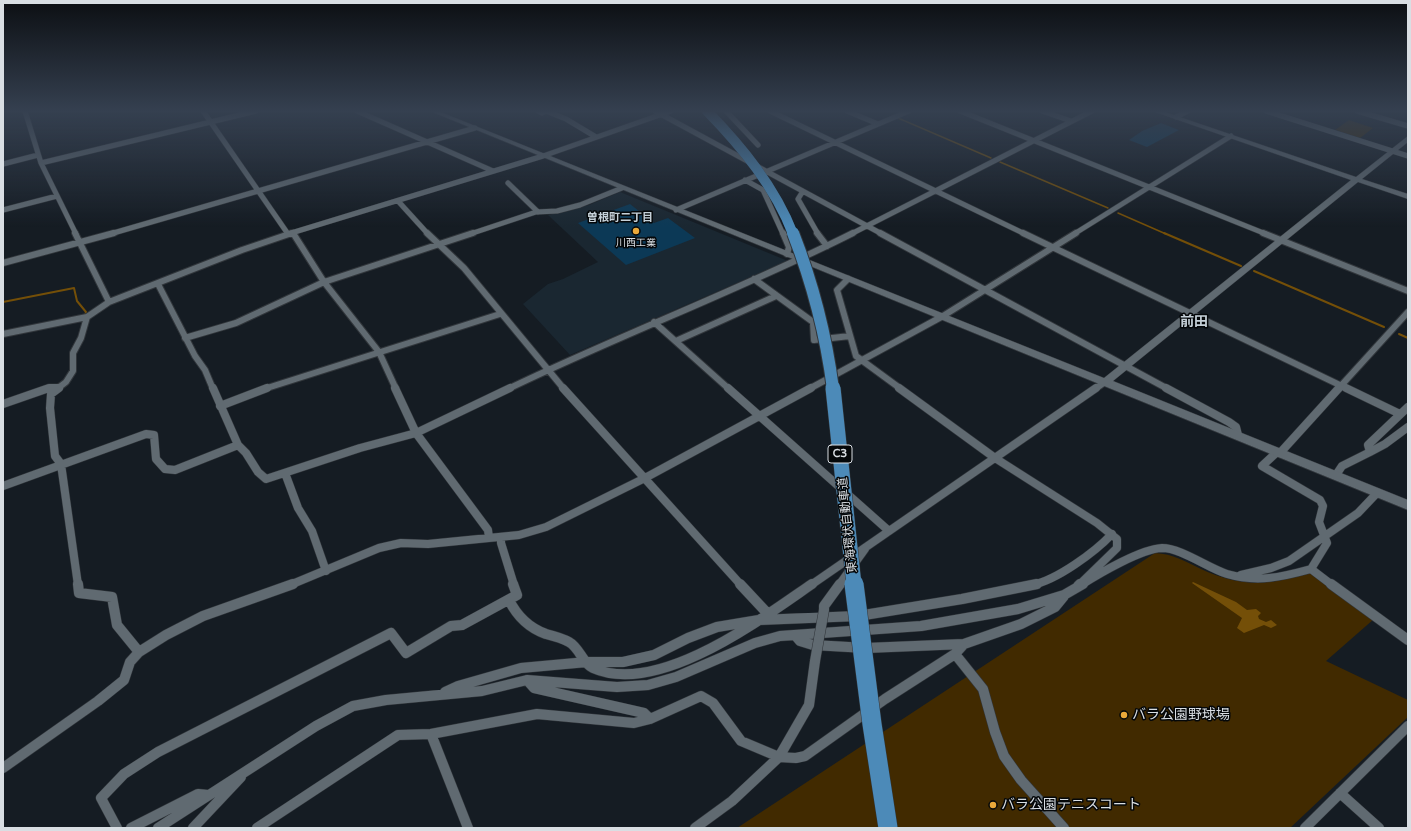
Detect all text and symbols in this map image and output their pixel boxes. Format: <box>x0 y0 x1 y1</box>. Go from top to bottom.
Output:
district label: 曽根町二丁目 <box>587 211 653 225</box>
marker: 川西工業 <box>631 226 641 236</box>
place label: 川西工業 <box>616 237 656 249</box>
district label: 前田 <box>1180 314 1208 330</box>
road number: C3 <box>828 445 852 463</box>
street label: 東海環状自動車道 <box>836 477 860 573</box>
place label: バラ公園野球場 <box>1132 707 1230 723</box>
marker: バラ公園野球場 <box>1119 710 1129 720</box>
place label: バラ公園テニスコート <box>1001 797 1141 813</box>
marker: バラ公園テニスコート <box>988 800 998 810</box>

